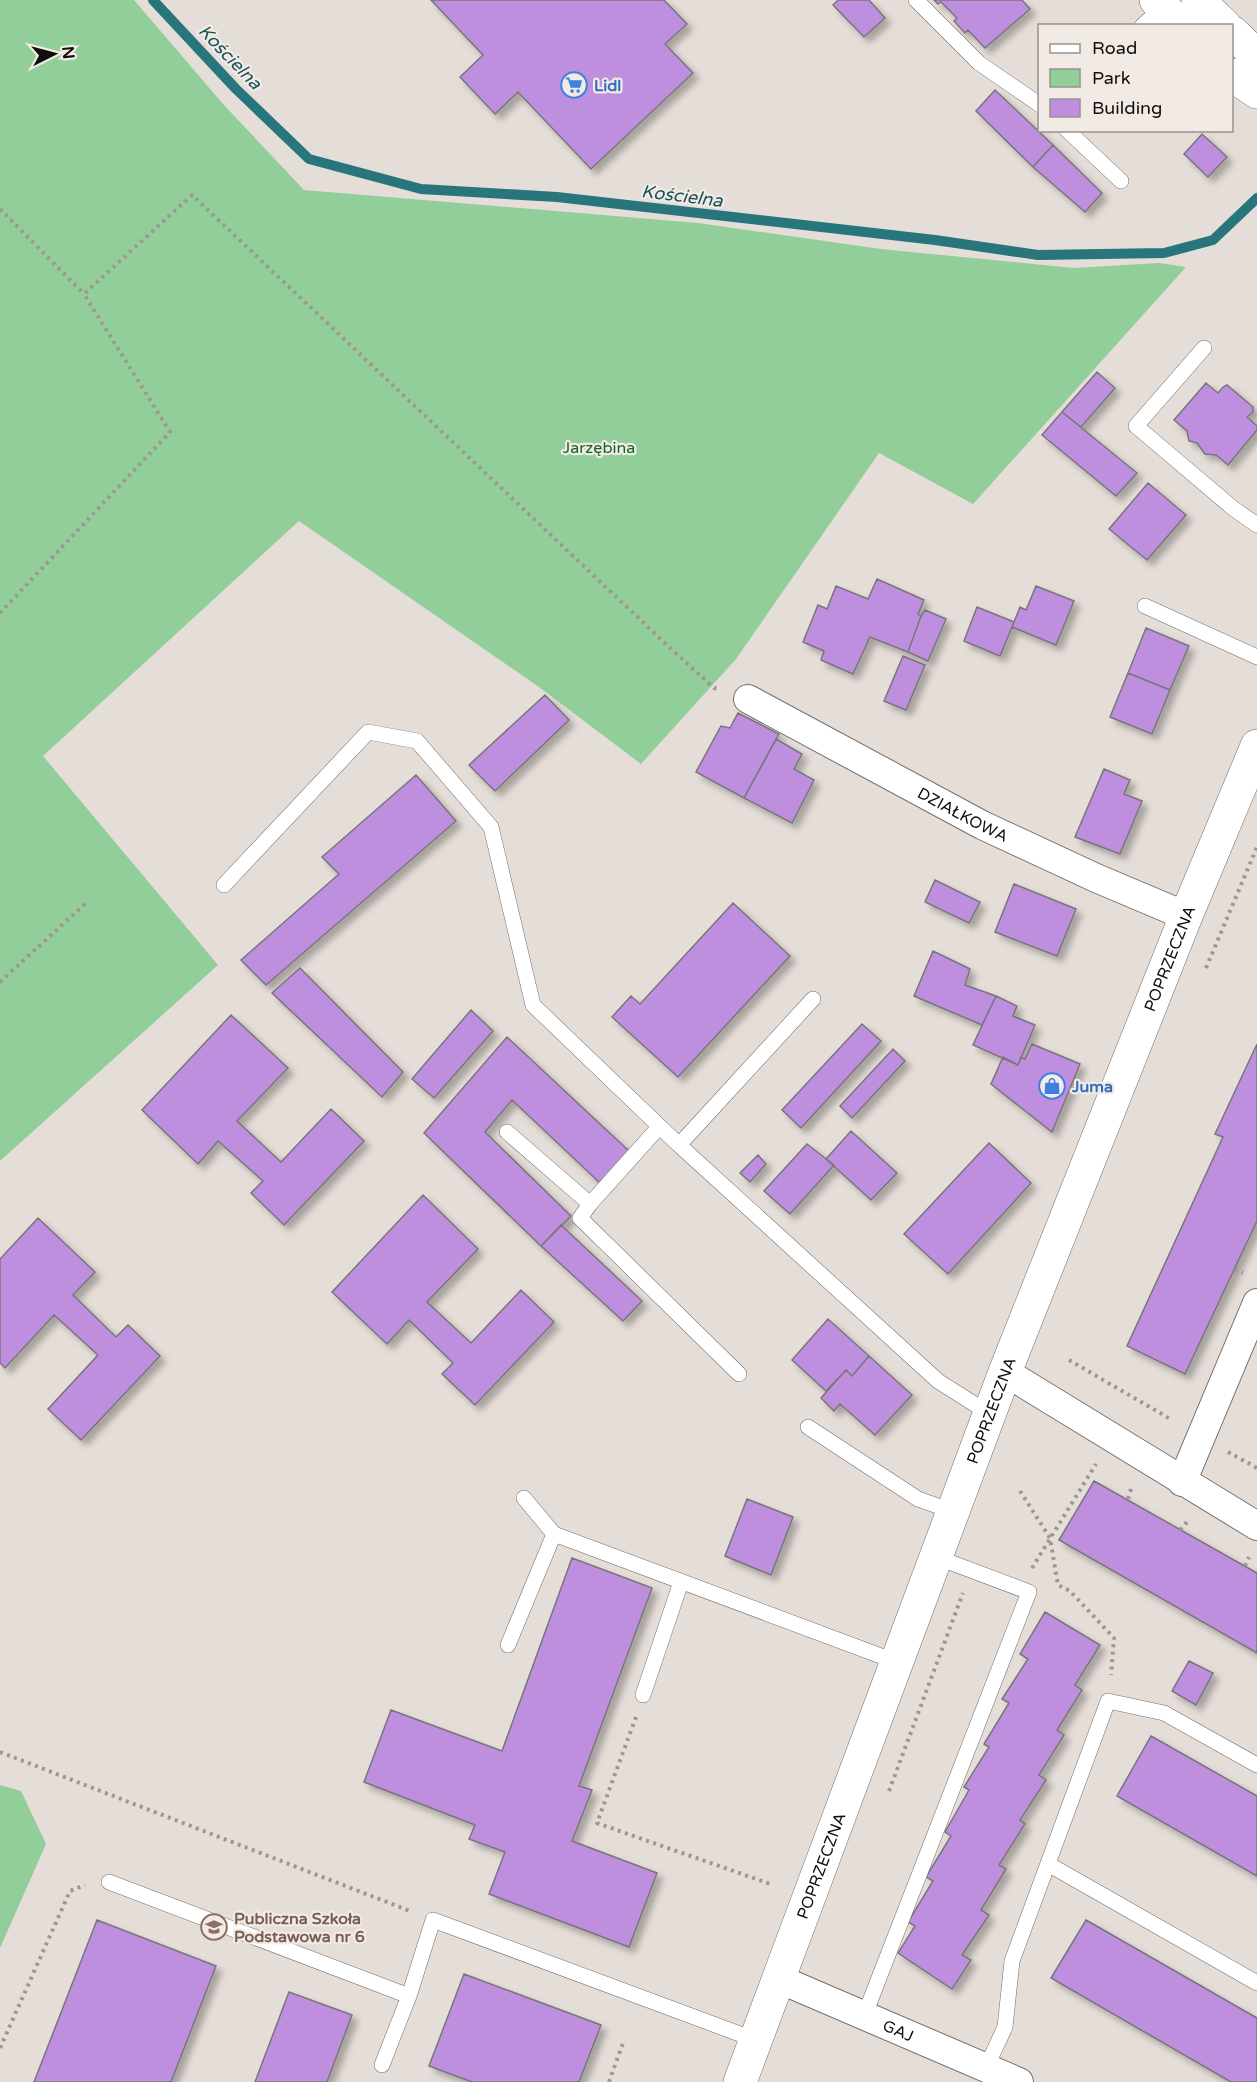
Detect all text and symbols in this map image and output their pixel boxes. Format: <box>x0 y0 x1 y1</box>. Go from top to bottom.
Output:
water label: Kościelna <box>194 20 267 95</box>
north arrow <box>24 24 84 84</box>
legend <box>1038 24 1233 132</box>
text: Road <box>1092 37 1137 59</box>
text: N <box>57 45 79 60</box>
text: Park <box>1092 67 1131 89</box>
supermarket icon: Lidl <box>559 70 589 100</box>
place label: Lidl <box>594 76 621 96</box>
text: Building <box>1092 97 1162 119</box>
water label: Kościelna <box>640 180 725 212</box>
park label: Jarzębina <box>563 438 635 458</box>
street label: DZIAŁKOWA <box>914 783 1011 847</box>
street label: POPRZECZNA <box>1140 903 1200 1015</box>
shop icon: Juma <box>1037 1071 1067 1101</box>
place label: Juma <box>1071 1077 1113 1097</box>
street label: POPRZECZNA <box>963 1354 1021 1467</box>
street label: POPRZECZNA <box>793 1810 851 1922</box>
place label: Publiczna Szkoła Podstawowa nr 6 <box>234 1909 365 1947</box>
school or university icon: Publiczna Szkoła Podstawowa nr 6 <box>199 1912 229 1942</box>
street label: GAJ <box>880 2016 917 2047</box>

